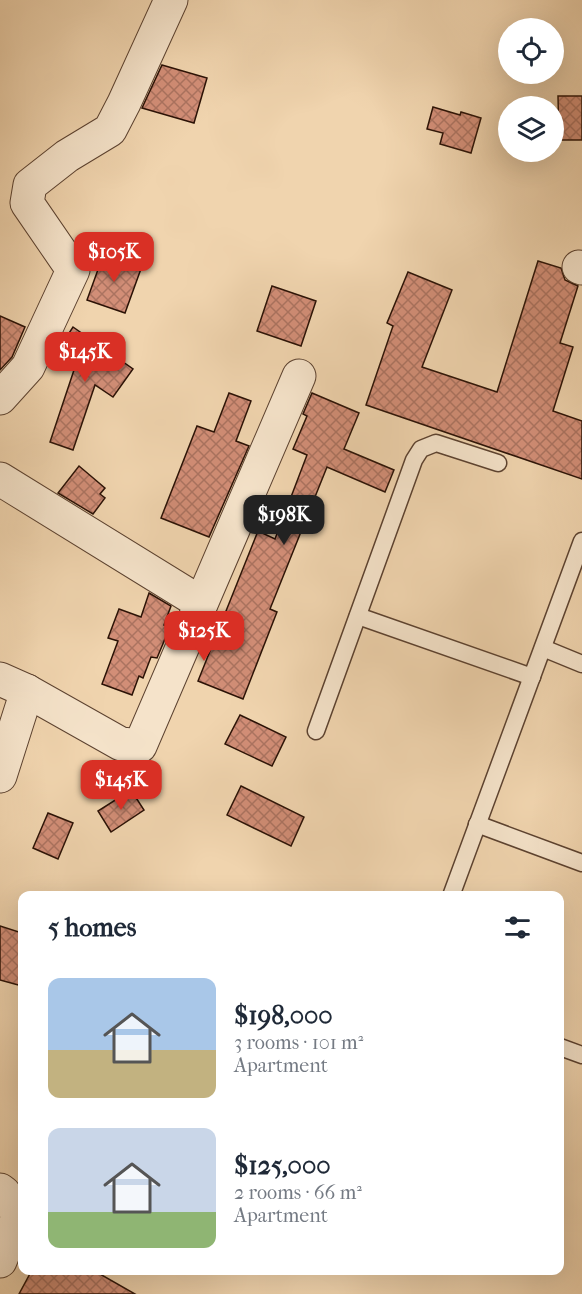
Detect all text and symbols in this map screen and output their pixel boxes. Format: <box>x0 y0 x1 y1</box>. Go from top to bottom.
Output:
map controls <box>498 18 564 162</box>
button: locate <box>498 18 564 84</box>
button: layers <box>498 96 564 162</box>
pin: $105K <box>72 232 156 283</box>
text: $105K <box>88 240 140 263</box>
pin: $145K <box>43 332 127 383</box>
text: $145K <box>59 340 111 363</box>
pin: $198K <box>242 495 326 546</box>
text: $198K <box>257 503 311 526</box>
pin: $125K <box>162 611 246 662</box>
text: $125K <box>178 619 230 642</box>
pin: $145K <box>79 760 163 811</box>
text: $145K <box>95 768 147 791</box>
icon: filters <box>501 911 534 944</box>
text: 5 homes <box>48 912 136 943</box>
text: $198,000 <box>234 1000 333 1031</box>
icon: home <box>96 1002 168 1074</box>
text: 3 rooms · 101 m² <box>234 1031 363 1054</box>
text: Apartment <box>234 1054 328 1077</box>
text: $125,000 <box>234 1150 331 1181</box>
icon: home <box>96 1152 168 1224</box>
text: 2 rooms · 66 m² <box>234 1181 362 1204</box>
text: Apartment <box>234 1204 328 1227</box>

